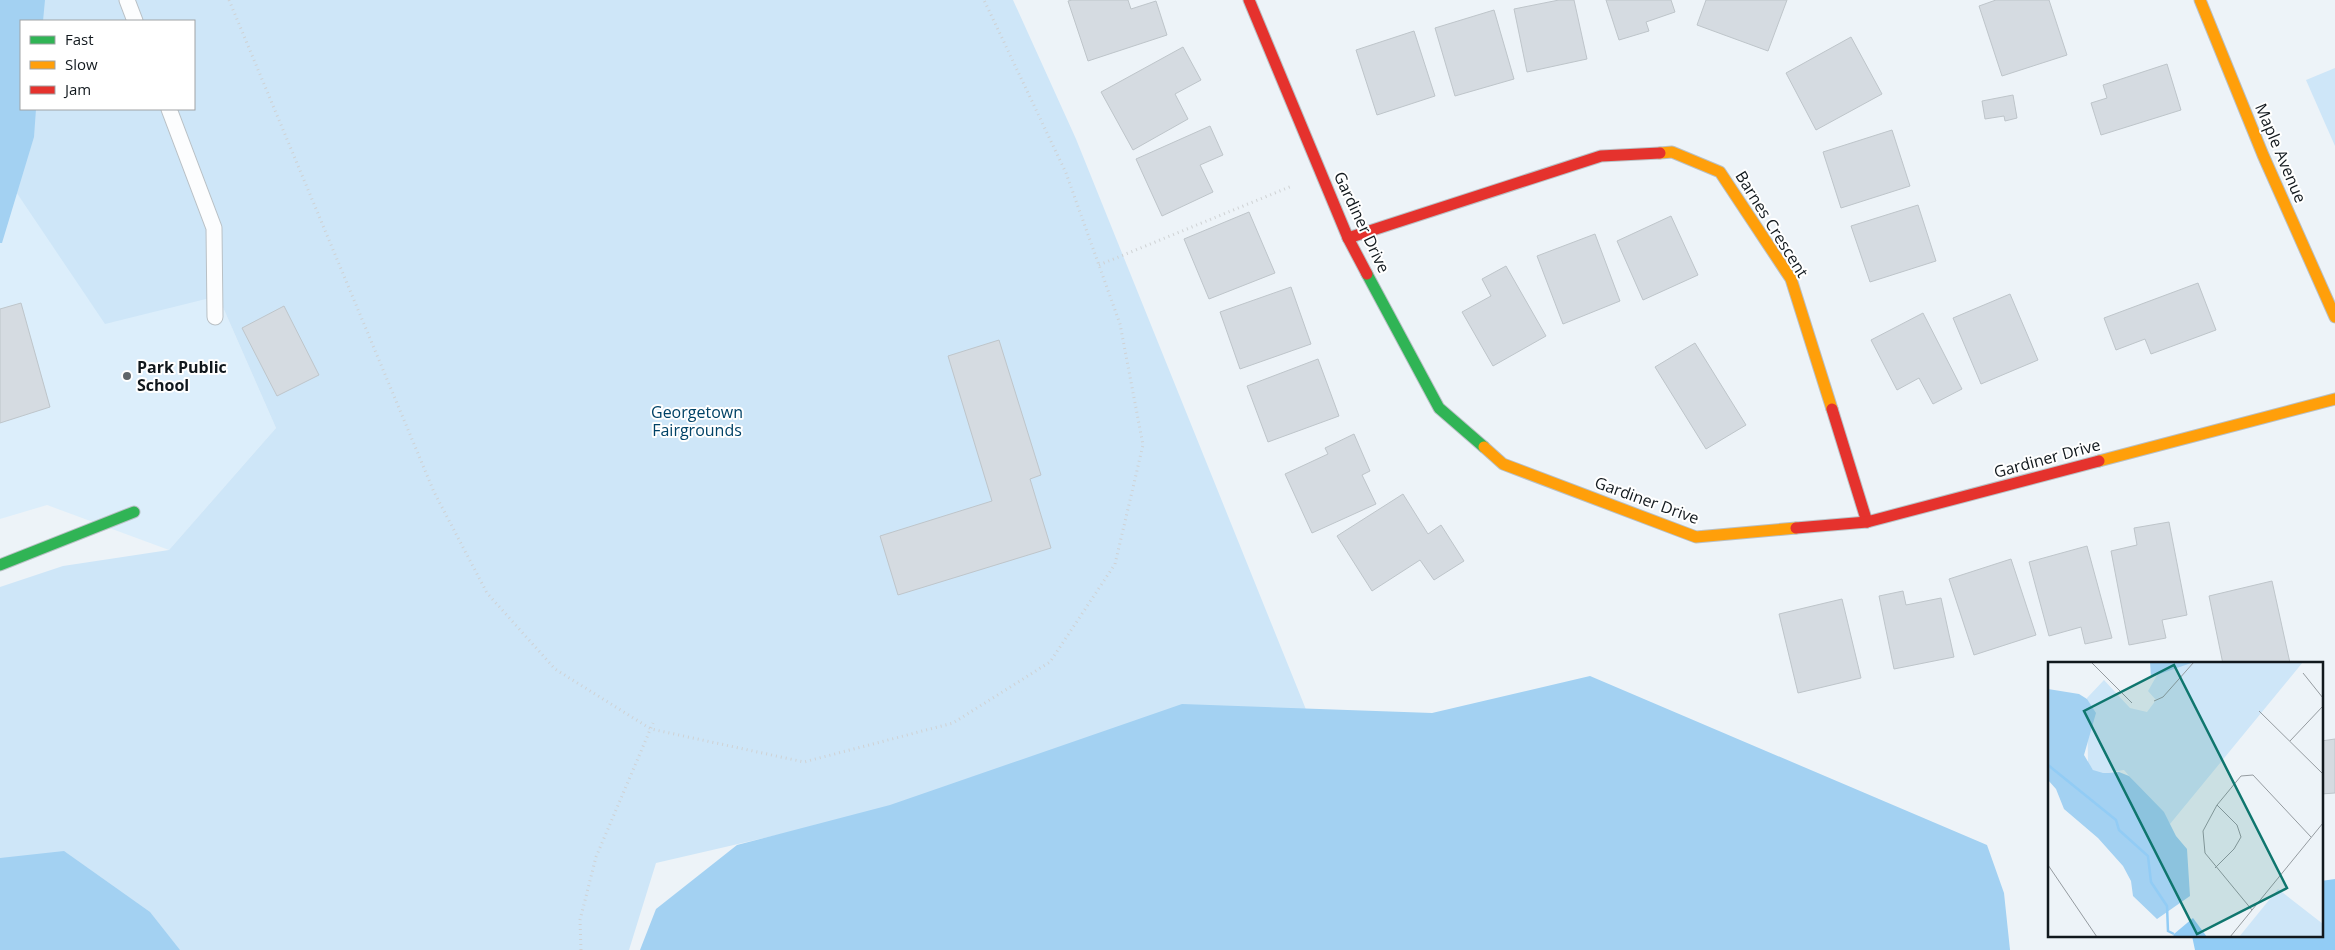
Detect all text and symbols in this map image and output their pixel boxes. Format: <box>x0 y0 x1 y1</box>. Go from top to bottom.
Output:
legend <box>20 20 195 110</box>
text: Fast <box>65 29 94 49</box>
text: Slow <box>65 54 98 74</box>
text: Jam <box>63 79 91 99</box>
street label: Maple Avenue <box>2250 100 2312 206</box>
street label: Barnes Crescent <box>1730 167 1814 282</box>
street label: Gardiner Drive <box>1329 168 1395 276</box>
place label: Park Public School <box>137 356 227 396</box>
marker: Park Public School <box>121 370 133 382</box>
park label: Georgetown Fairgrounds <box>651 401 743 441</box>
street label: Gardiner Drive <box>1991 433 2103 483</box>
street label: Gardiner Drive <box>1592 471 1702 529</box>
inset map <box>2048 662 2322 938</box>

